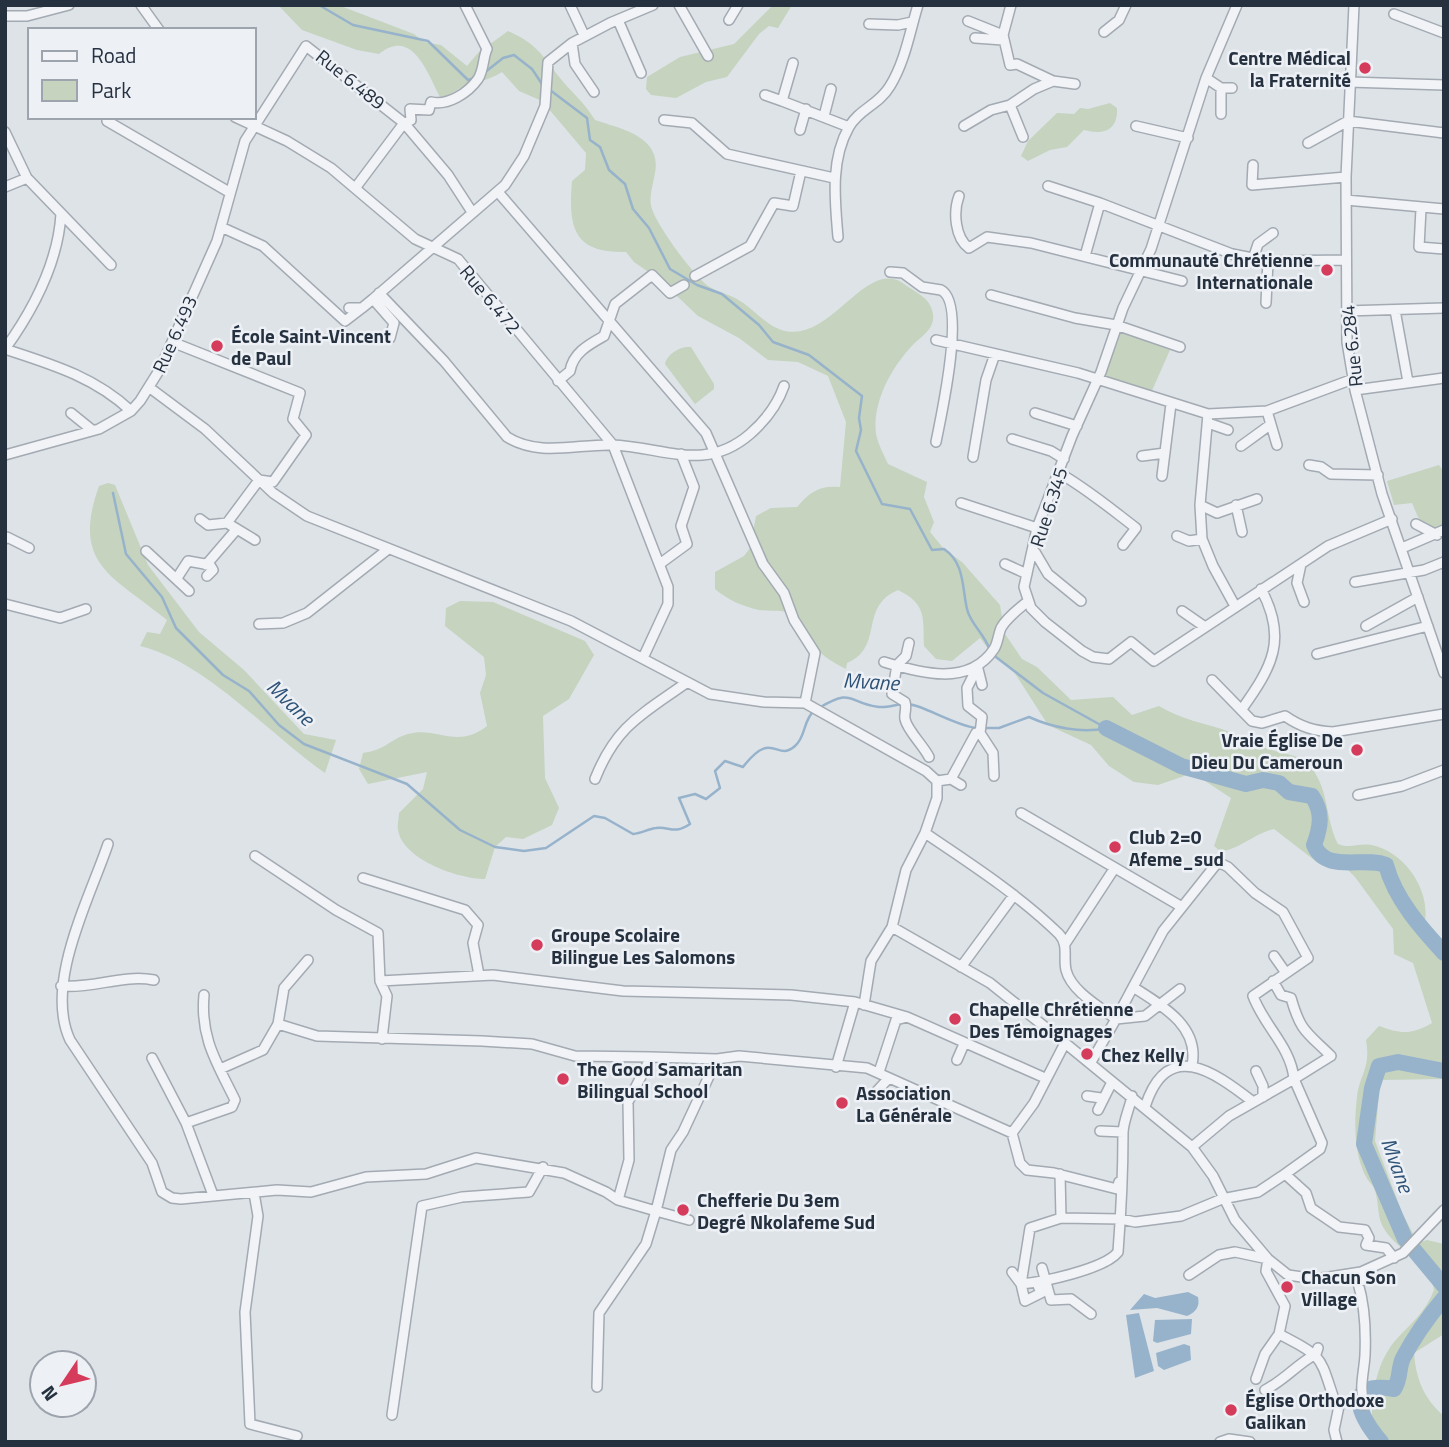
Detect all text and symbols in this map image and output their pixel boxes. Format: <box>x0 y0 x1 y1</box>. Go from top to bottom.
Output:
legend <box>28 28 256 119</box>
text: Road <box>91 39 136 71</box>
street label: Rue 6.489 <box>310 42 392 116</box>
place label: Centre Médical la Fraternité <box>1228 43 1351 94</box>
marker: Centre Médical la Fraternité <box>1357 60 1373 76</box>
text: Park <box>91 74 131 106</box>
place label: Communauté Chrétienne Internationale <box>1109 245 1313 296</box>
street label: Rue 6.472 <box>453 258 529 340</box>
marker: Communauté Chrétienne Internationale <box>1319 262 1335 278</box>
street label: Rue 6.493 <box>144 291 204 377</box>
street label: Rue 6.284 <box>1332 304 1370 388</box>
place label: École Saint-Vincent de Paul <box>231 321 391 372</box>
marker: École Saint-Vincent de Paul <box>209 338 225 354</box>
street label: Rue 6.345 <box>1022 463 1074 551</box>
water label: Mvane <box>842 664 901 699</box>
water label: Mvane <box>260 671 323 734</box>
place label: Vraie Église De Dieu Du Cameroun <box>1191 725 1343 776</box>
marker: Vraie Église De Dieu Du Cameroun <box>1349 742 1365 758</box>
place label: Club 2=0 Afeme_sud <box>1129 822 1224 873</box>
marker: Club 2=0 Afeme_sud <box>1107 839 1123 855</box>
place label: Groupe Scolaire Bilingue Les Salomons <box>551 920 735 971</box>
marker: Groupe Scolaire Bilingue Les Salomons <box>529 937 545 953</box>
place label: Chapelle Chrétienne Des Témoignages <box>969 994 1134 1045</box>
marker: Chapelle Chrétienne Des Témoignages <box>947 1011 963 1027</box>
place label: Chez Kelly <box>1101 1040 1185 1069</box>
marker: Chez Kelly <box>1079 1046 1095 1062</box>
place label: The Good Samaritan Bilingual School <box>577 1054 743 1105</box>
marker: The Good Samaritan Bilingual School <box>555 1071 571 1087</box>
place label: Association La Générale <box>856 1078 952 1129</box>
marker: Association La Générale <box>834 1095 850 1111</box>
water label: Mvane <box>1373 1133 1423 1198</box>
place label: Chefferie Du 3em Degré Nkolafeme Sud <box>697 1185 875 1236</box>
marker: Chefferie Du 3em Degré Nkolafeme Sud <box>675 1202 691 1218</box>
place label: Chacun Son Village <box>1301 1262 1396 1313</box>
marker: Chacun Son Village <box>1279 1279 1295 1295</box>
north arrow <box>28 1349 98 1419</box>
text: N <box>33 1380 64 1408</box>
place label: Église Orthodoxe Galikan <box>1245 1385 1384 1436</box>
marker: Église Orthodoxe Galikan <box>1223 1402 1239 1418</box>

